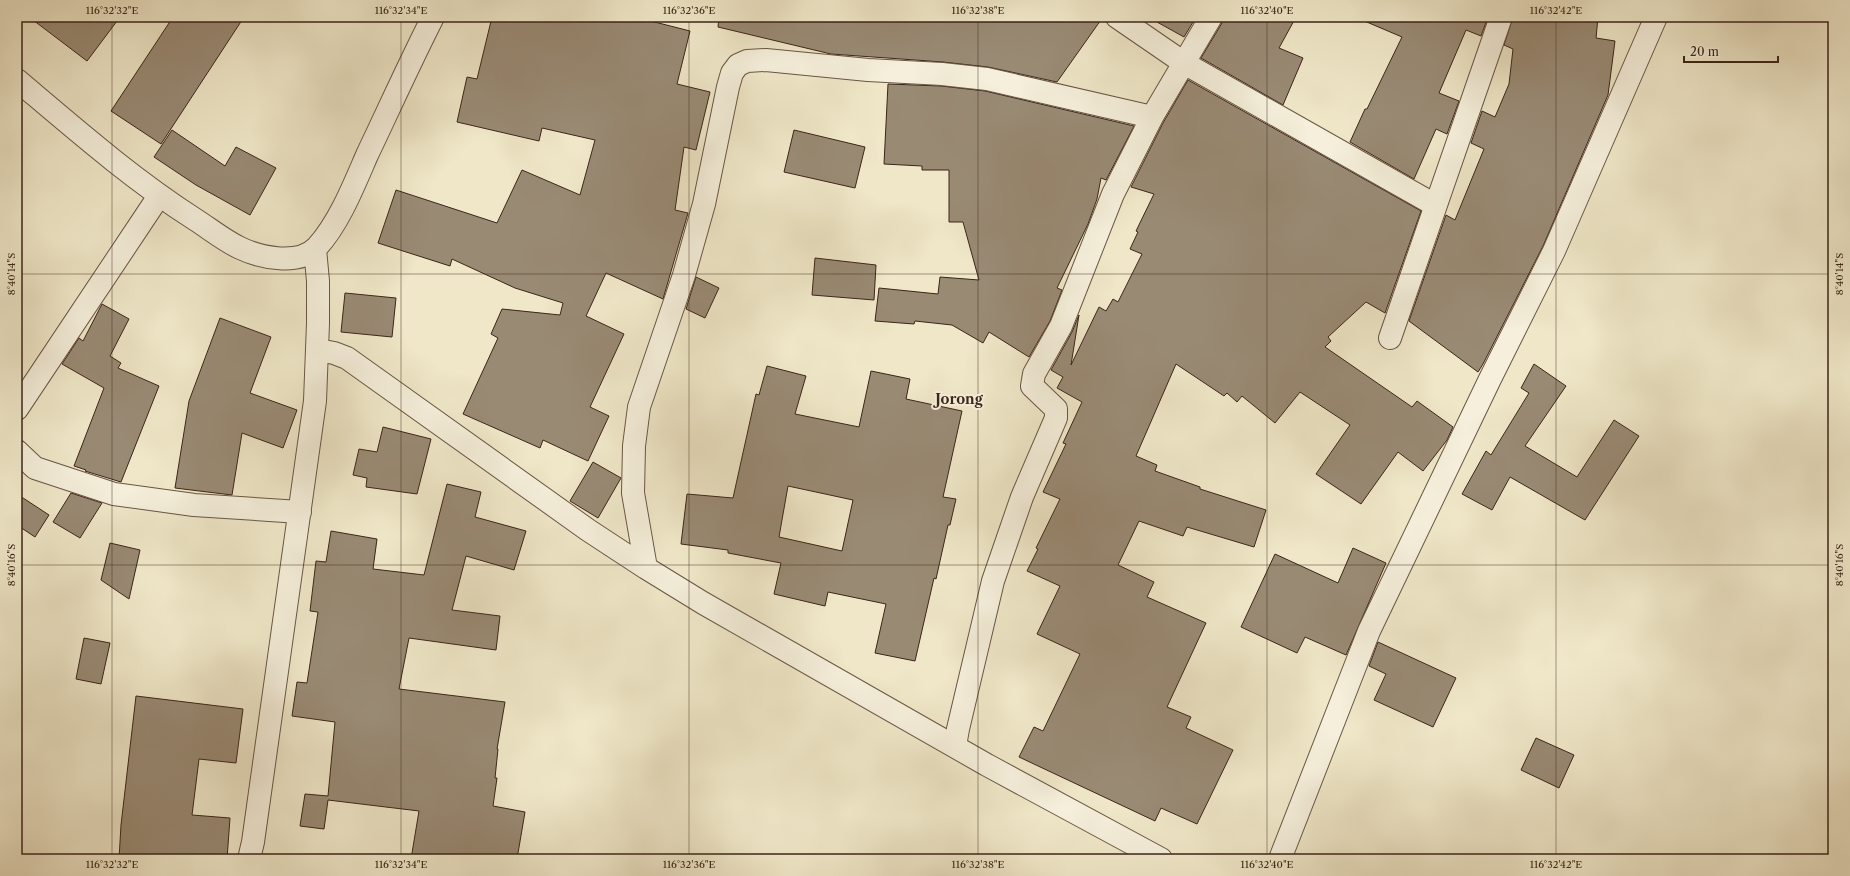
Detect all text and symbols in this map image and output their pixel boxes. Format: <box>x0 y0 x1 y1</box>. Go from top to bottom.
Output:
text: 116°32'32"E <box>86 4 138 17</box>
text: 116°32'34"E <box>375 4 427 17</box>
text: 116°32'36"E <box>663 4 715 17</box>
text: 116°32'38"E <box>952 4 1005 17</box>
text: 116°32'40"E <box>1240 4 1294 17</box>
text: 116°32'42"E <box>1530 4 1582 17</box>
scale bar <box>1684 38 1778 64</box>
text: 20 m <box>1690 44 1719 59</box>
text: 8°40'14"S <box>5 253 18 295</box>
text: 8°40'14"S <box>1833 253 1846 295</box>
district label: Jorong <box>932 390 984 408</box>
text: 8°40'16"S <box>5 544 18 586</box>
text: 8°40'16"S <box>1833 544 1846 586</box>
text: 116°32'32"E <box>86 858 138 871</box>
text: 116°32'34"E <box>375 858 427 871</box>
text: 116°32'36"E <box>663 858 715 871</box>
text: 116°32'38"E <box>952 858 1005 871</box>
text: 116°32'40"E <box>1240 858 1294 871</box>
text: 116°32'42"E <box>1530 858 1582 871</box>

